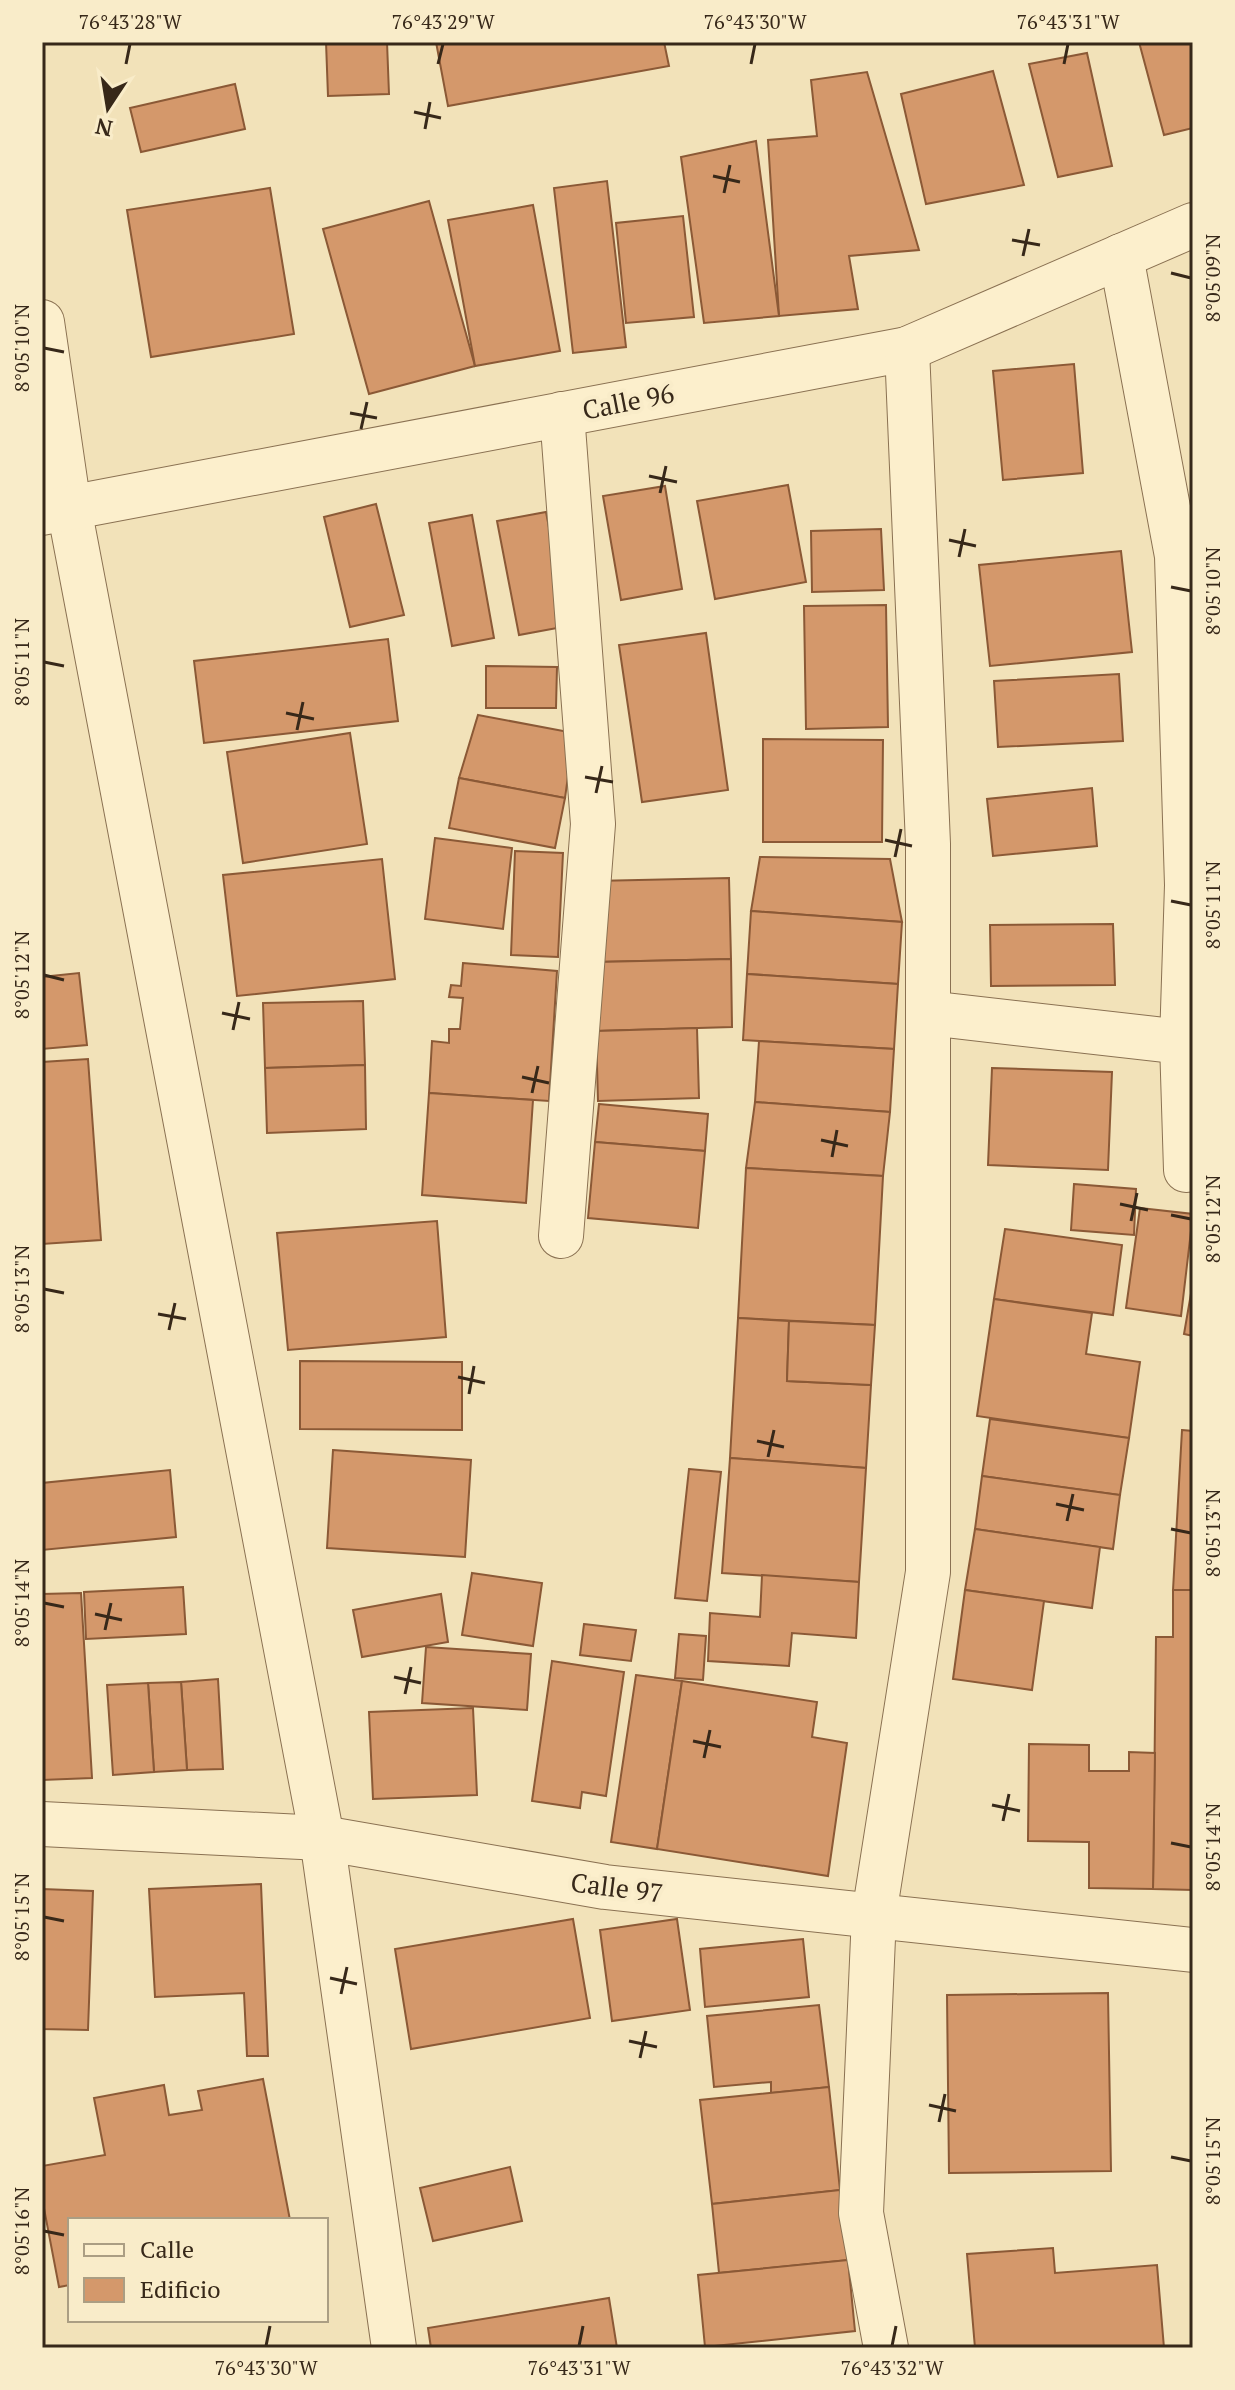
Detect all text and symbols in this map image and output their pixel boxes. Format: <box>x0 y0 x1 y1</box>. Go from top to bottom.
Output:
text: 76°43'28"W <box>78 8 182 35</box>
text: 76°43'29"W <box>391 8 495 35</box>
text: 76°43'30"W <box>703 8 807 35</box>
text: 76°43'31"W <box>1016 8 1120 35</box>
north arrow <box>68 68 148 148</box>
text: N <box>92 112 115 144</box>
text: 8°05'09"N <box>1199 233 1226 322</box>
text: 8°05'10"N <box>8 303 35 392</box>
street label: Calle 96 <box>579 375 677 427</box>
text: 8°05'10"N <box>1199 546 1226 635</box>
text: 8°05'11"N <box>8 617 35 706</box>
text: 8°05'11"N <box>1199 860 1226 949</box>
text: 8°05'12"N <box>8 930 35 1019</box>
text: 8°05'12"N <box>1199 1174 1226 1263</box>
text: 8°05'13"N <box>8 1244 35 1333</box>
text: 8°05'13"N <box>1199 1488 1226 1577</box>
text: 8°05'14"N <box>8 1558 35 1647</box>
text: 8°05'14"N <box>1199 1802 1226 1891</box>
street label: Calle 97 <box>569 1864 665 1910</box>
text: 8°05'15"N <box>8 1872 35 1961</box>
text: 8°05'15"N <box>1199 2116 1226 2205</box>
text: 8°05'16"N <box>8 2186 35 2275</box>
legend <box>68 2218 328 2322</box>
text: Calle <box>140 2233 194 2265</box>
text: Edificio <box>140 2273 221 2305</box>
text: 76°43'30"W <box>214 2354 318 2381</box>
text: 76°43'31"W <box>527 2354 631 2381</box>
text: 76°43'32"W <box>840 2354 944 2381</box>

